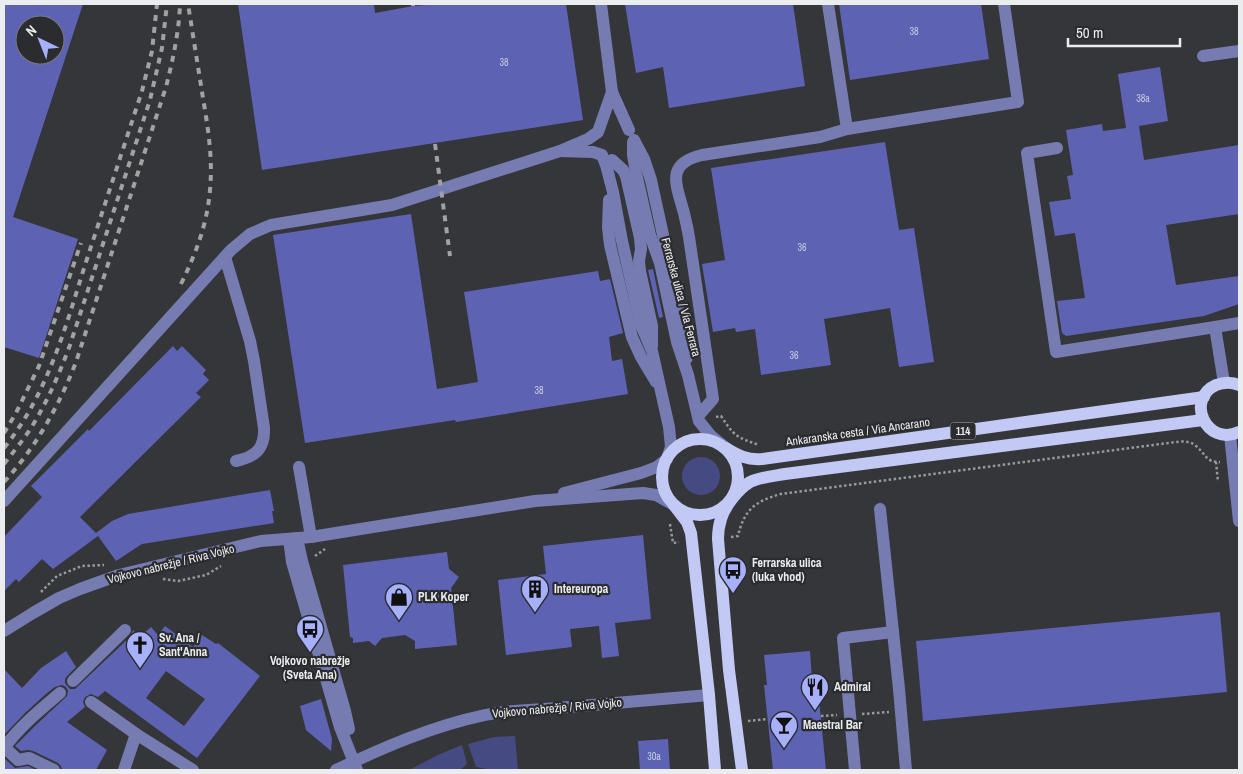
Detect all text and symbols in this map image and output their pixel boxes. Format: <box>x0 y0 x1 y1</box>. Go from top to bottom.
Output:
north arrow <box>15 15 65 65</box>
scale bar <box>1068 15 1180 47</box>
text: N <box>22 21 40 40</box>
text: 50 m <box>1076 22 1103 43</box>
house number: 38 <box>909 25 919 38</box>
house number: 38 <box>499 56 509 69</box>
house number: 38a <box>1136 92 1150 105</box>
street label: Ferrarska ulica / Via Ferrara <box>657 236 705 359</box>
house number: 36 <box>797 241 807 254</box>
house number: 36 <box>789 349 799 362</box>
house number: 38 <box>534 384 544 397</box>
street label: Ankaranska cesta / Via Ancarano <box>784 414 931 450</box>
road number: 114 <box>950 422 976 440</box>
street label: Vojkovo nabrežje / Riva Vojko <box>106 540 236 588</box>
bus stop icon: Ferrarska ulica (luka vhod) <box>718 555 748 594</box>
place label: Ferrarska ulica (luka vhod) <box>752 555 822 585</box>
building icon: Intereuropa <box>520 574 550 613</box>
place label: Intereuropa <box>554 581 609 597</box>
shop icon: PLK Koper <box>384 582 414 621</box>
place label: PLK Koper <box>418 589 469 605</box>
bus stop icon: Vojkovo nabrežje (Sveta Ana) <box>295 614 325 653</box>
church icon: Sv. Ana / Sant'Anna <box>125 630 155 669</box>
place label: Sv. Ana / Sant'Anna <box>159 630 208 660</box>
place label: Vojkovo nabrežje (Sveta Ana) <box>270 653 351 683</box>
restaurant icon: Admiral <box>800 672 830 711</box>
place label: Admiral <box>834 679 871 695</box>
street label: Vojkovo nabrežje / Riva Vojko <box>491 694 623 722</box>
bar icon: Maestral Bar <box>769 710 799 749</box>
place label: Maestral Bar <box>803 717 862 733</box>
house number: 30a <box>647 750 661 763</box>

